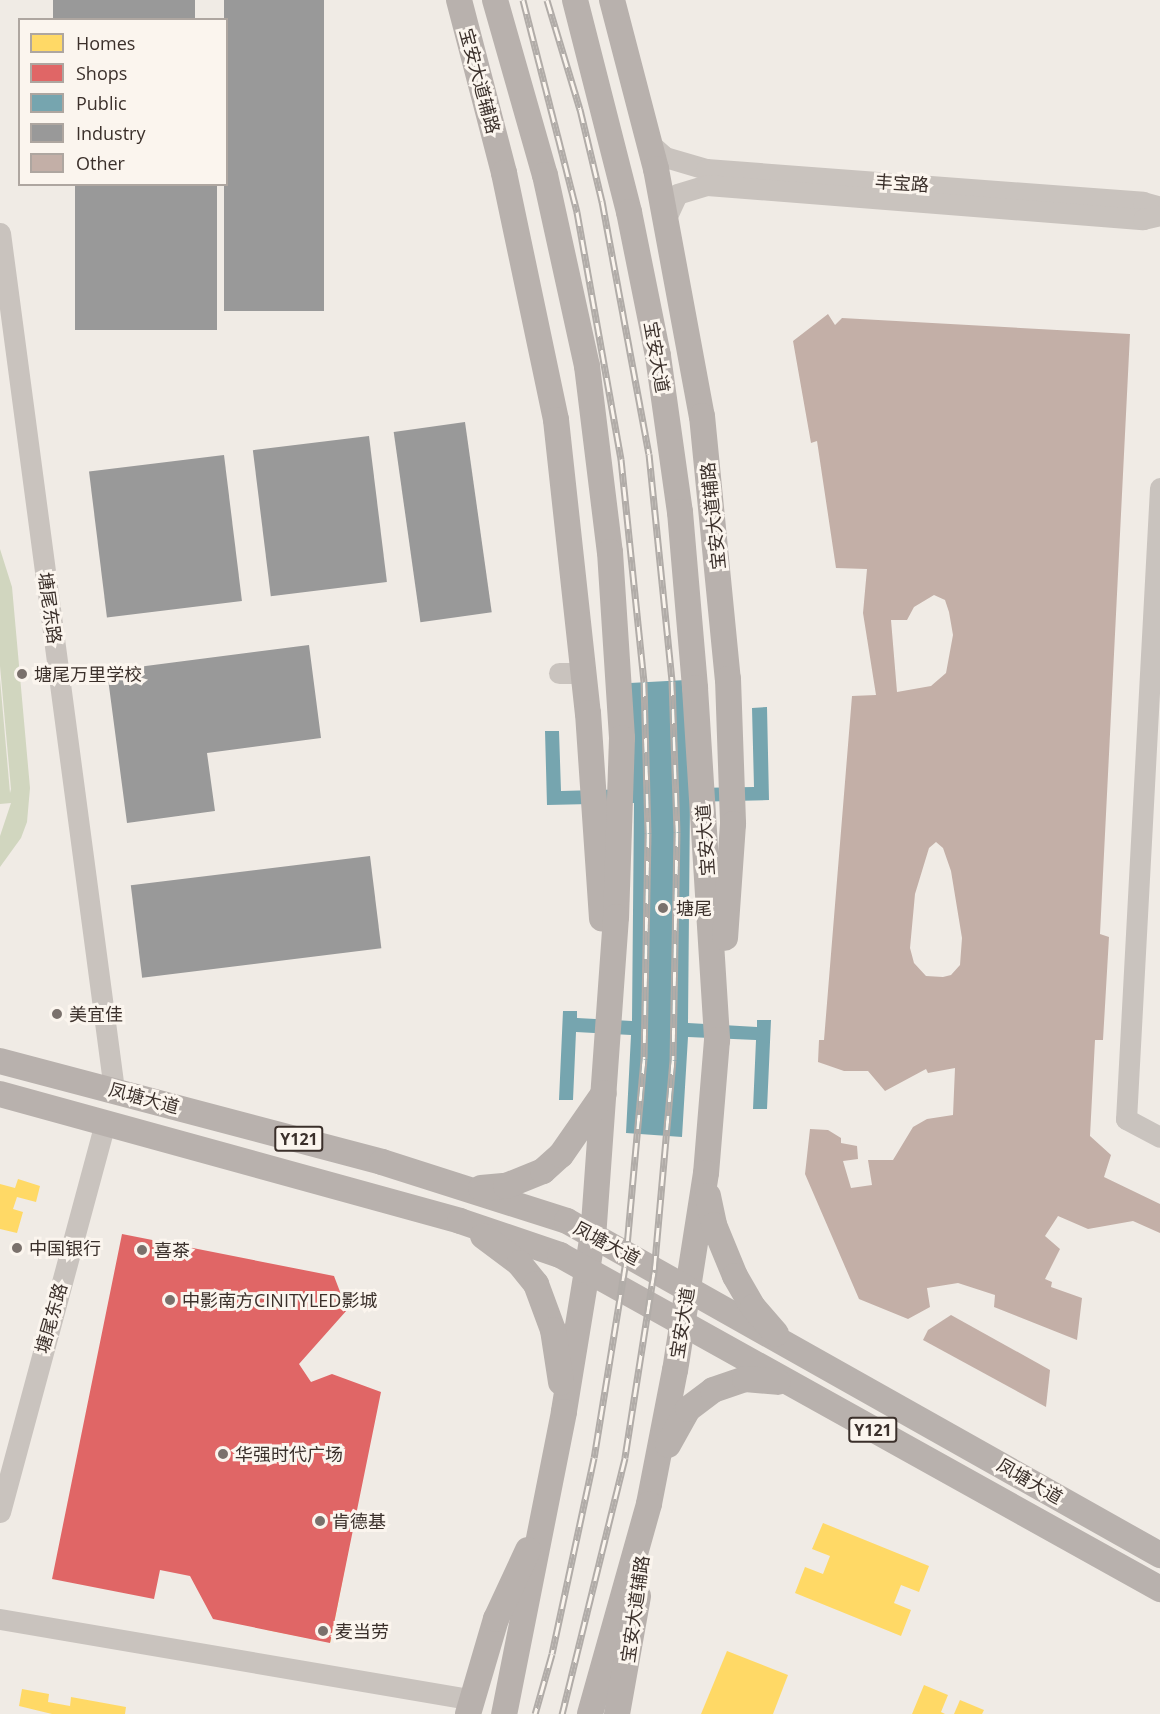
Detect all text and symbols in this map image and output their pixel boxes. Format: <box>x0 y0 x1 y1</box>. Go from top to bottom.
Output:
legend <box>18 18 228 186</box>
street label: 宝安大道辅路 <box>456 26 504 136</box>
text: Homes <box>76 31 135 55</box>
text: Shops <box>76 61 127 85</box>
text: Public <box>76 91 127 115</box>
text: Industry <box>76 121 146 145</box>
text: Other <box>76 151 125 175</box>
street label: 丰宝路 <box>874 170 930 196</box>
street label: 宝安大道 <box>640 320 674 394</box>
street label: 宝安大道辅路 <box>697 461 729 571</box>
street label: 塘尾东路 <box>34 571 66 645</box>
place label: 塘尾万里学校 <box>34 663 142 685</box>
marker: 塘尾万里学校 <box>15 667 29 681</box>
street label: 宝安大道 <box>692 803 718 877</box>
place label: 塘尾 <box>676 897 712 919</box>
marker: 塘尾 <box>654 899 672 917</box>
place label: 美宜佳 <box>69 1003 123 1025</box>
marker: 美宜佳 <box>50 1007 64 1021</box>
street label: 凤塘大道 <box>106 1078 182 1118</box>
road number: Y121 <box>274 1126 324 1152</box>
street label: 凤塘大道 <box>570 1217 644 1269</box>
place label: 中国银行 <box>29 1237 101 1259</box>
place label: 喜茶 <box>154 1239 190 1261</box>
marker: 中国银行 <box>10 1241 24 1255</box>
marker: 喜茶 <box>135 1243 149 1257</box>
street label: 塘尾东路 <box>31 1280 71 1356</box>
street label: 宝安大道 <box>666 1286 698 1360</box>
place label: 中影南方CINITYLED影城 <box>182 1289 377 1311</box>
marker: 中影南方CINITYLED影城 <box>163 1293 177 1307</box>
road number: Y121 <box>848 1417 898 1443</box>
place label: 华强时代广场 <box>235 1443 343 1465</box>
marker: 华强时代广场 <box>216 1447 230 1461</box>
street label: 凤塘大道 <box>993 1454 1067 1508</box>
place label: 肯德基 <box>332 1510 386 1532</box>
marker: 肯德基 <box>313 1514 327 1528</box>
street label: 宝安大道辅路 <box>617 1554 653 1664</box>
place label: 麦当劳 <box>335 1620 389 1642</box>
marker: 麦当劳 <box>316 1624 330 1638</box>

